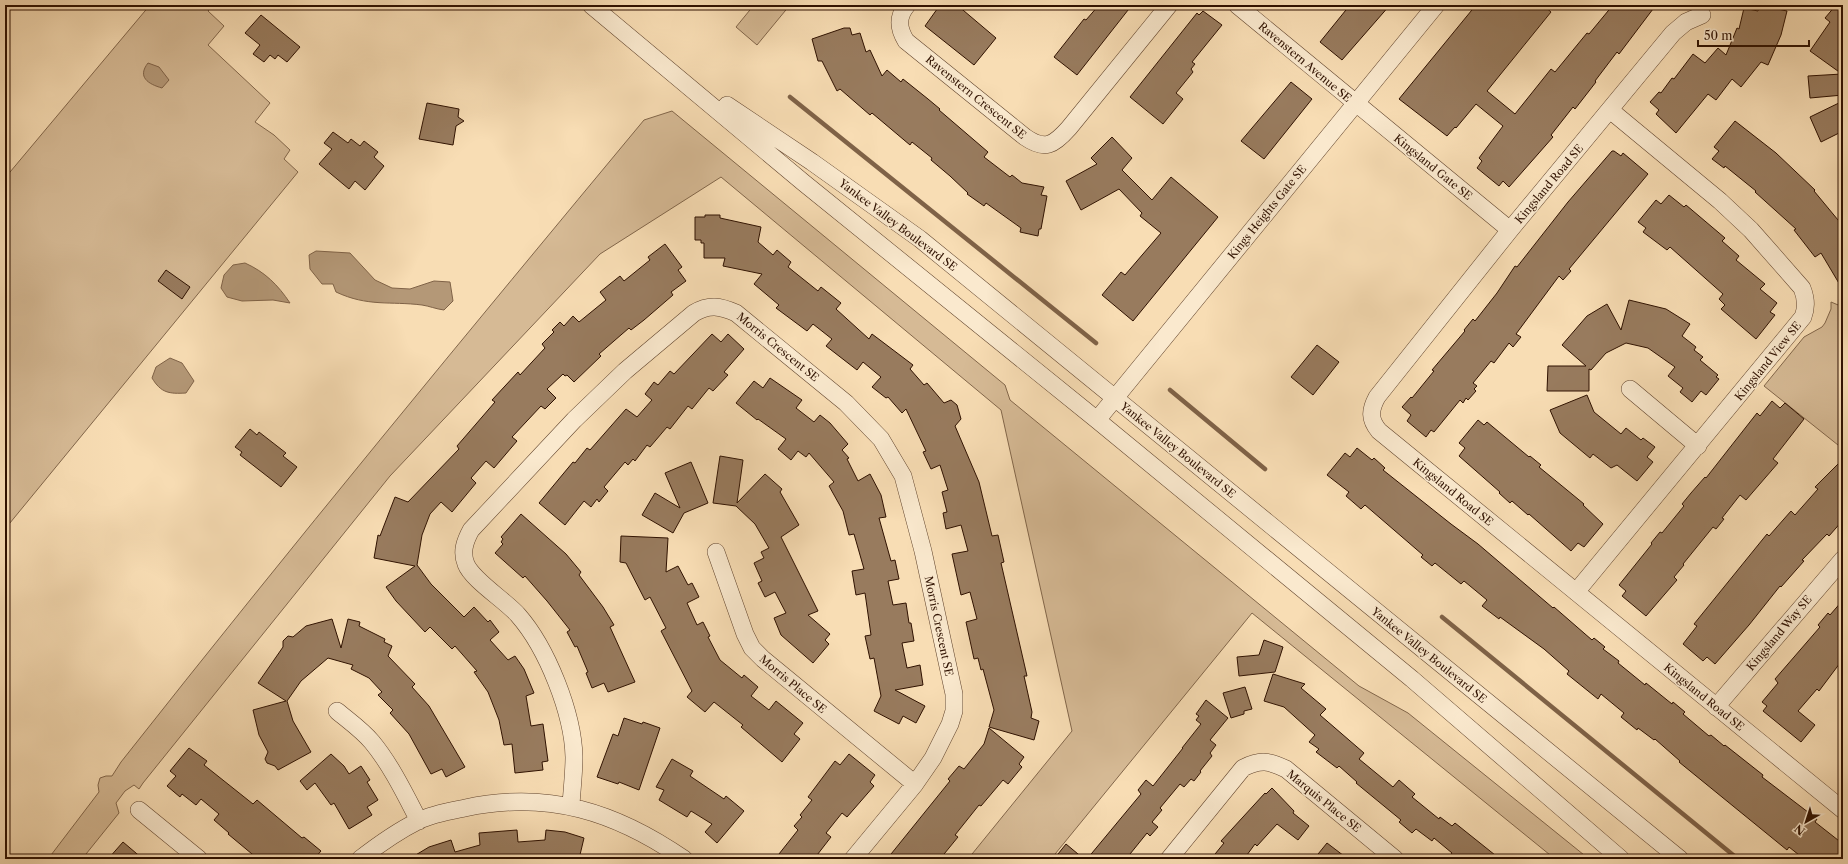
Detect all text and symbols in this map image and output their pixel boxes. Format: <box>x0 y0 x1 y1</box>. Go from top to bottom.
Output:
street label: Ravenstern Avenue SE <box>1256 19 1355 105</box>
scale bar <box>1698 22 1809 48</box>
text: 50 m <box>1704 28 1733 43</box>
street label: Ravenstern Crescent SE <box>923 52 1029 142</box>
street label: Kingsland Gate SE <box>1391 131 1475 203</box>
street label: Kingsland Road SE <box>1512 141 1587 227</box>
street label: Kings Heights Gate SE <box>1225 162 1310 262</box>
street label: Yankee Valley Boulevard SE <box>835 175 960 274</box>
street label: Morris Crescent SE <box>734 310 822 385</box>
street label: Kingsland View SE <box>1732 318 1804 403</box>
street label: Yankee Valley Boulevard SE <box>1117 399 1239 501</box>
street label: Kingsland Road SE <box>1410 455 1496 529</box>
street label: Morris Crescent SE <box>922 575 956 678</box>
street label: Kingsland Way SE <box>1743 592 1815 674</box>
street label: Yankee Valley Boulevard SE <box>1368 604 1490 706</box>
street label: Morris Place SE <box>757 652 830 716</box>
street label: Kingsland Road SE <box>1661 660 1747 734</box>
street label: Marquis Place SE <box>1284 767 1364 835</box>
north arrow <box>1786 802 1826 842</box>
text: N <box>1791 821 1808 838</box>

